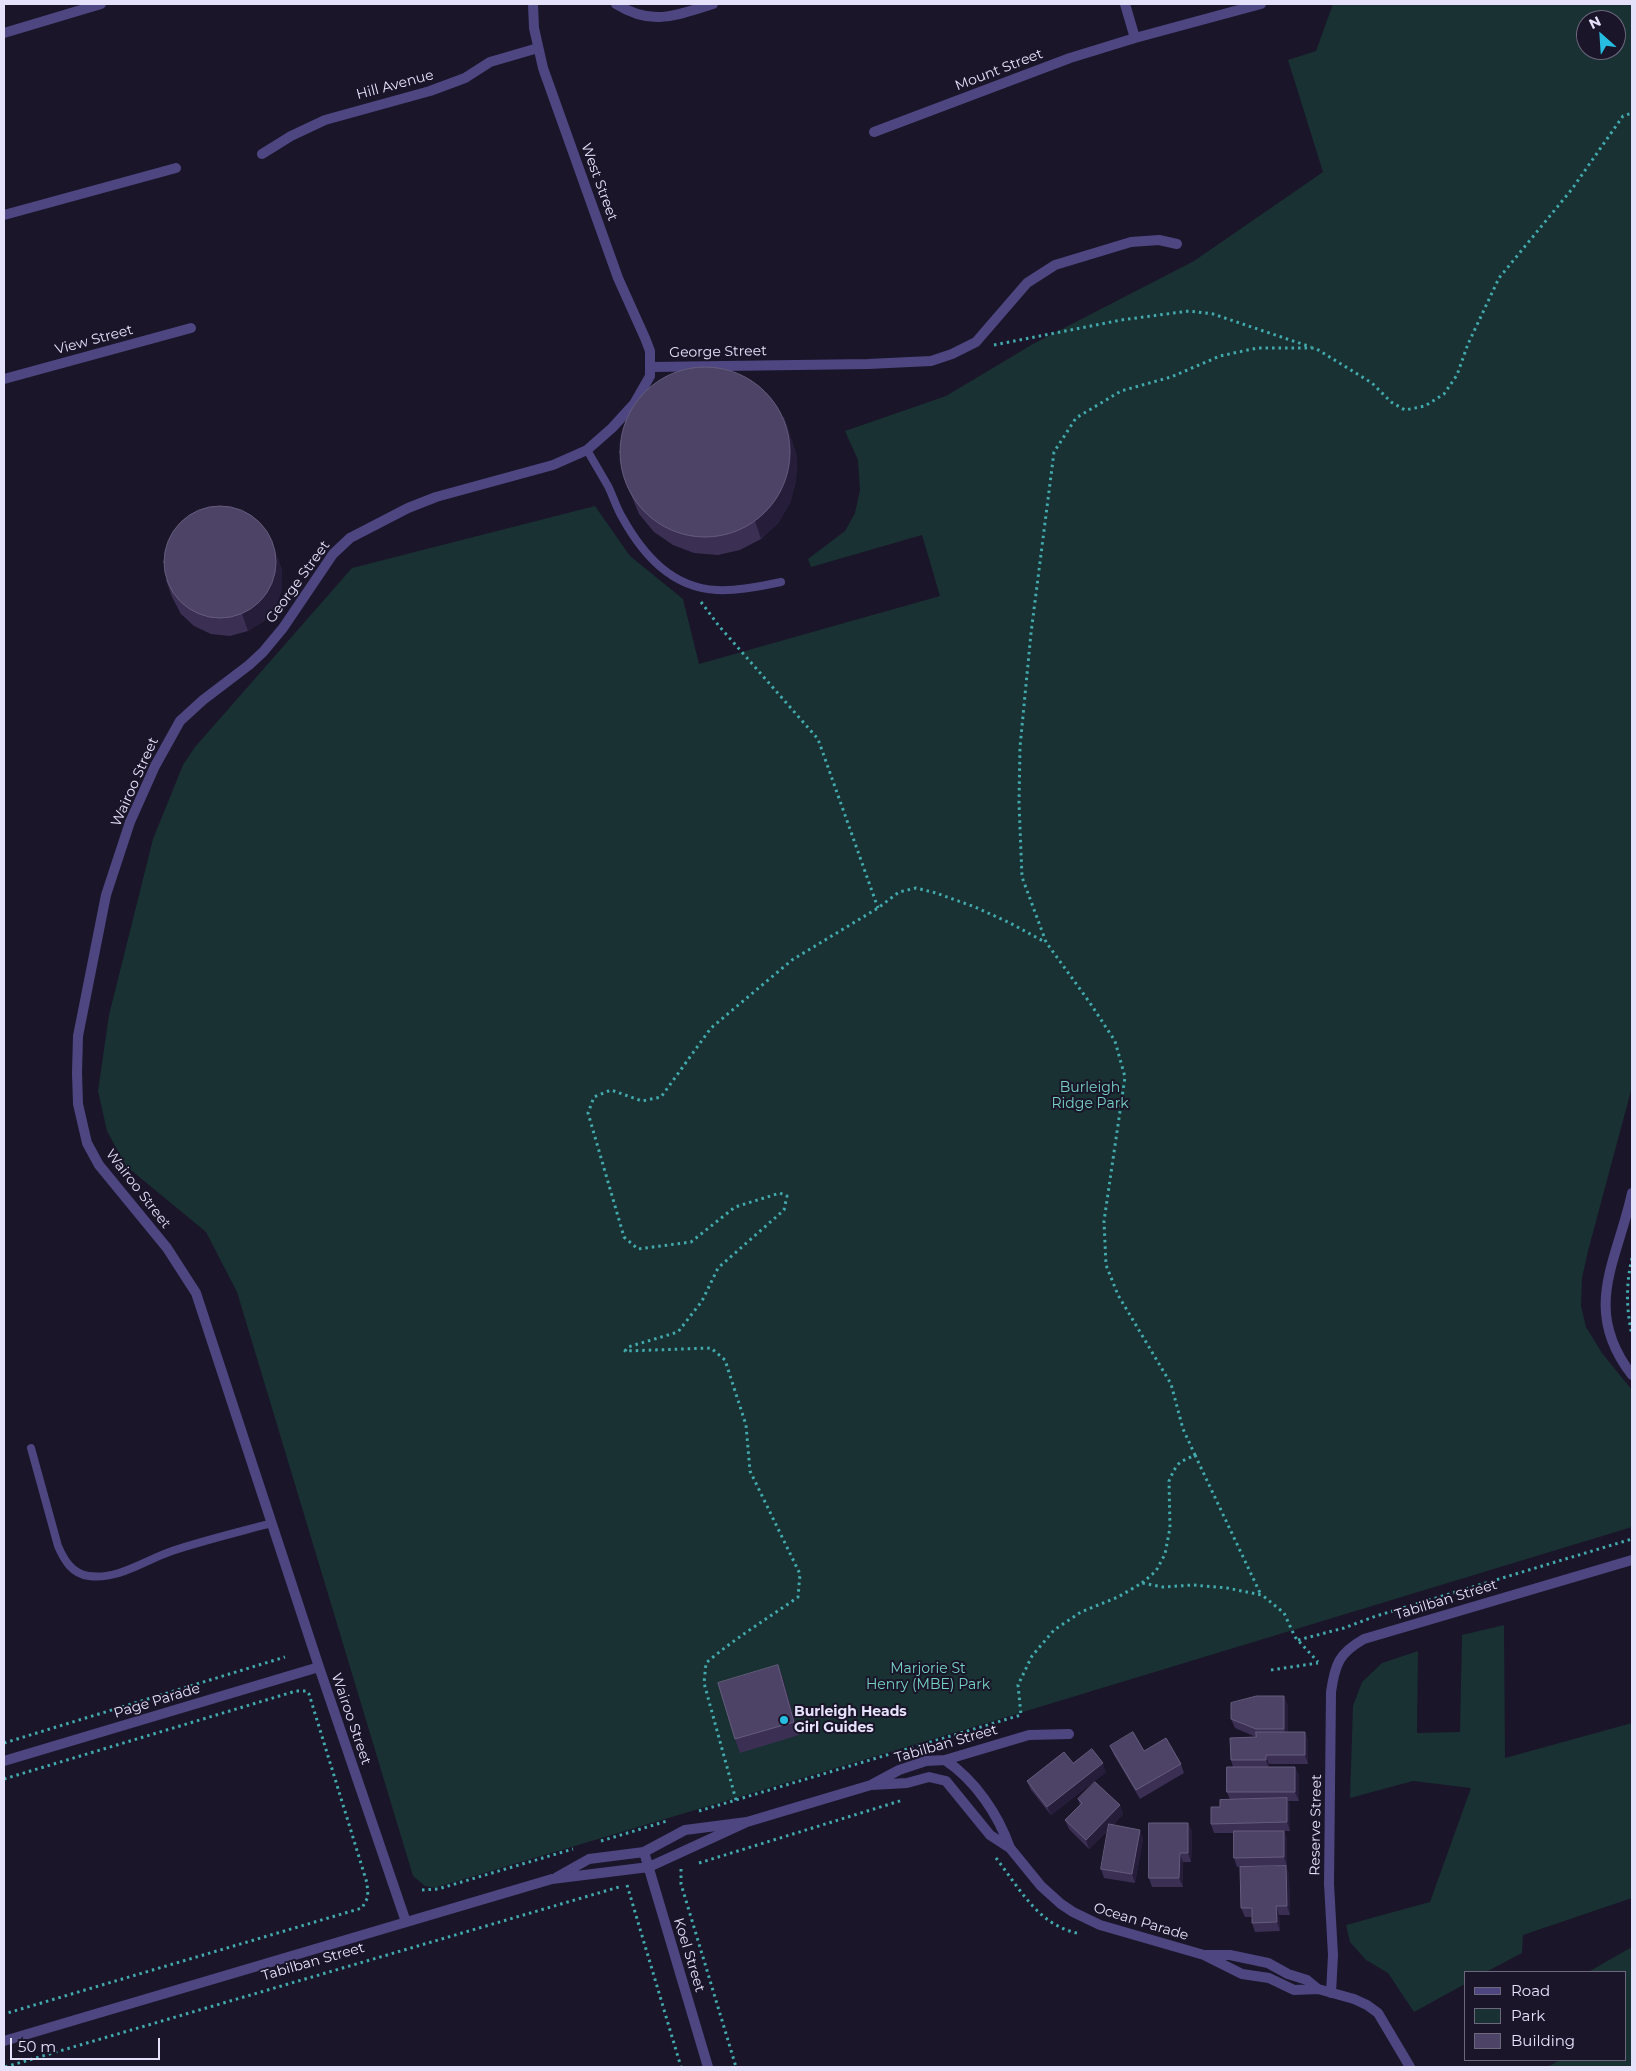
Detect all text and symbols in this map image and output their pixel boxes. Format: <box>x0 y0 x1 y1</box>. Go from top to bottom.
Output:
north arrow <box>1576 10 1626 60</box>
text: N <box>1586 12 1604 33</box>
street label: Mount Street <box>953 46 1045 94</box>
street label: Hill Avenue <box>355 67 435 103</box>
street label: West Street <box>577 141 621 223</box>
street label: View Street <box>53 322 135 358</box>
street label: George Street <box>669 343 767 361</box>
street label: George Street <box>263 538 333 626</box>
street label: Wairoo Street <box>108 735 162 829</box>
park label: Burleigh Ridge Park <box>1051 1080 1129 1112</box>
street label: Wairoo Street <box>102 1146 174 1232</box>
street label: Tabilban Street <box>1393 1576 1499 1624</box>
park label: Marjorie St Henry (MBE) Park <box>866 1661 990 1694</box>
street label: Wairoo Street <box>327 1671 375 1767</box>
street label: Page Parade <box>112 1680 202 1722</box>
place label: Burleigh Heads Girl Guides <box>794 1704 907 1736</box>
marker: Burleigh Heads Girl Guides <box>778 1714 790 1726</box>
street label: Tabilban Street <box>893 1721 999 1767</box>
street label: Reserve Street <box>1307 1774 1325 1876</box>
street label: Ocean Parade <box>1091 1900 1191 1944</box>
street label: Koel Street <box>670 1916 708 1994</box>
street label: Tabilban Street <box>260 1939 366 1985</box>
legend <box>1464 1971 1626 2061</box>
text: Road <box>1511 1981 1550 2000</box>
text: Park <box>1511 2006 1545 2025</box>
scale bar <box>12 2028 162 2060</box>
text: Building <box>1511 2031 1575 2050</box>
text: 50 m <box>18 2037 56 2056</box>

